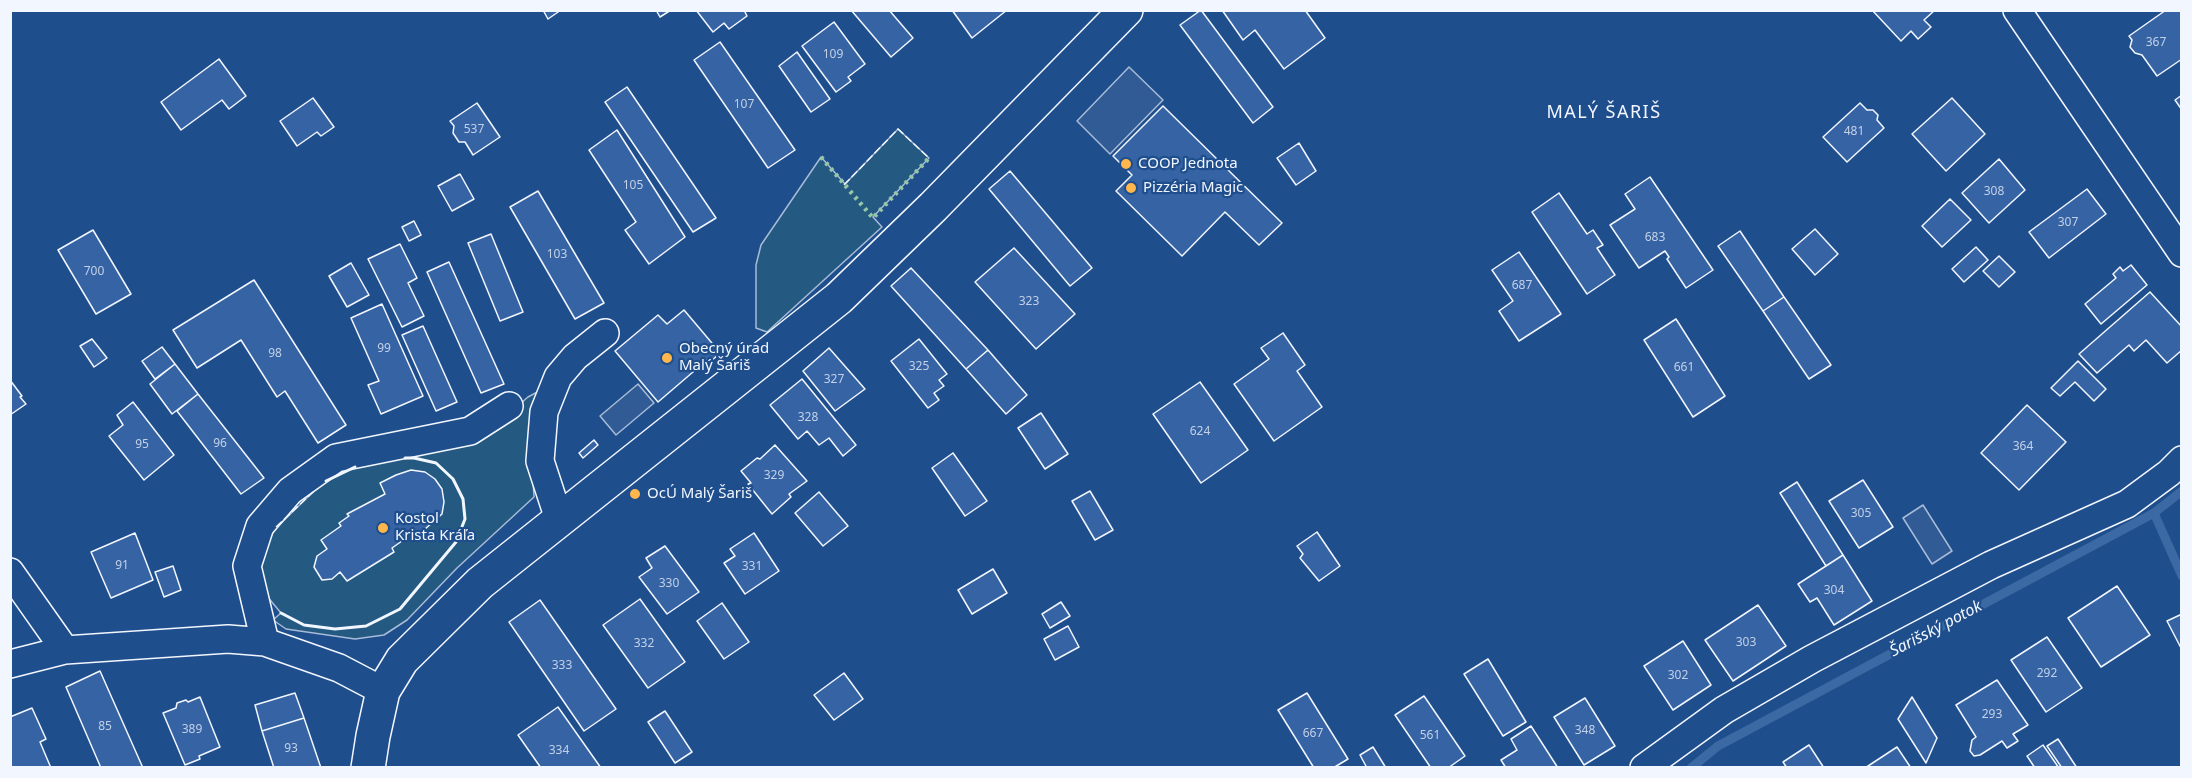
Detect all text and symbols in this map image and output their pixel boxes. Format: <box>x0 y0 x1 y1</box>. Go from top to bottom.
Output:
house number: 367 <box>2146 36 2166 50</box>
house number: 109 <box>823 48 843 62</box>
house number: 107 <box>734 98 754 112</box>
district label: MALÝ ŠARIŠ <box>1546 102 1662 124</box>
house number: 537 <box>464 123 484 137</box>
house number: 481 <box>1844 125 1864 139</box>
place label: COOP Jednota <box>1138 155 1238 173</box>
marker: COOP Jednota <box>1119 157 1133 171</box>
house number: 105 <box>623 179 643 193</box>
place label: Pizzéria Magic <box>1143 179 1243 197</box>
marker: Pizzéria Magic <box>1124 181 1138 195</box>
house number: 308 <box>1984 185 2004 199</box>
house number: 307 <box>2058 216 2078 230</box>
house number: 683 <box>1645 231 1665 245</box>
house number: 103 <box>547 248 567 262</box>
house number: 700 <box>84 265 104 279</box>
house number: 687 <box>1512 279 1532 293</box>
house number: 323 <box>1019 295 1039 309</box>
place label: Obecný úrad Malý Šariš <box>679 340 769 375</box>
house number: 99 <box>377 342 391 356</box>
house number: 98 <box>268 347 282 361</box>
marker: Obecný úrad Malý Šariš <box>660 351 674 365</box>
house number: 325 <box>909 360 929 374</box>
house number: 661 <box>1674 361 1694 375</box>
house number: 327 <box>824 373 844 387</box>
house number: 328 <box>798 411 818 425</box>
house number: 624 <box>1190 425 1210 439</box>
house number: 96 <box>213 437 227 451</box>
house number: 95 <box>135 438 149 452</box>
house number: 364 <box>2013 440 2033 454</box>
house number: 329 <box>764 469 784 483</box>
place label: OcÚ Malý Šariš <box>647 485 752 503</box>
marker: OcÚ Malý Šariš <box>628 487 642 501</box>
house number: 305 <box>1851 507 1871 521</box>
place label: Kostol Krista Kráľa <box>395 510 475 545</box>
marker: Kostol Krista Kráľa <box>376 521 390 535</box>
house number: 91 <box>115 559 129 573</box>
house number: 331 <box>742 560 762 574</box>
house number: 330 <box>659 577 679 591</box>
house number: 304 <box>1824 584 1844 598</box>
water label: Šarišský potok <box>1887 597 1985 661</box>
house number: 303 <box>1736 636 1756 650</box>
house number: 332 <box>634 637 654 651</box>
house number: 333 <box>552 659 572 673</box>
house number: 292 <box>2037 667 2057 681</box>
house number: 302 <box>1668 669 1688 683</box>
house number: 293 <box>1982 708 2002 722</box>
house number: 85 <box>98 720 112 734</box>
house number: 389 <box>182 723 202 737</box>
house number: 348 <box>1575 724 1595 738</box>
house number: 667 <box>1303 727 1323 741</box>
house number: 561 <box>1420 729 1440 743</box>
house number: 93 <box>284 742 298 756</box>
house number: 334 <box>549 744 569 758</box>

